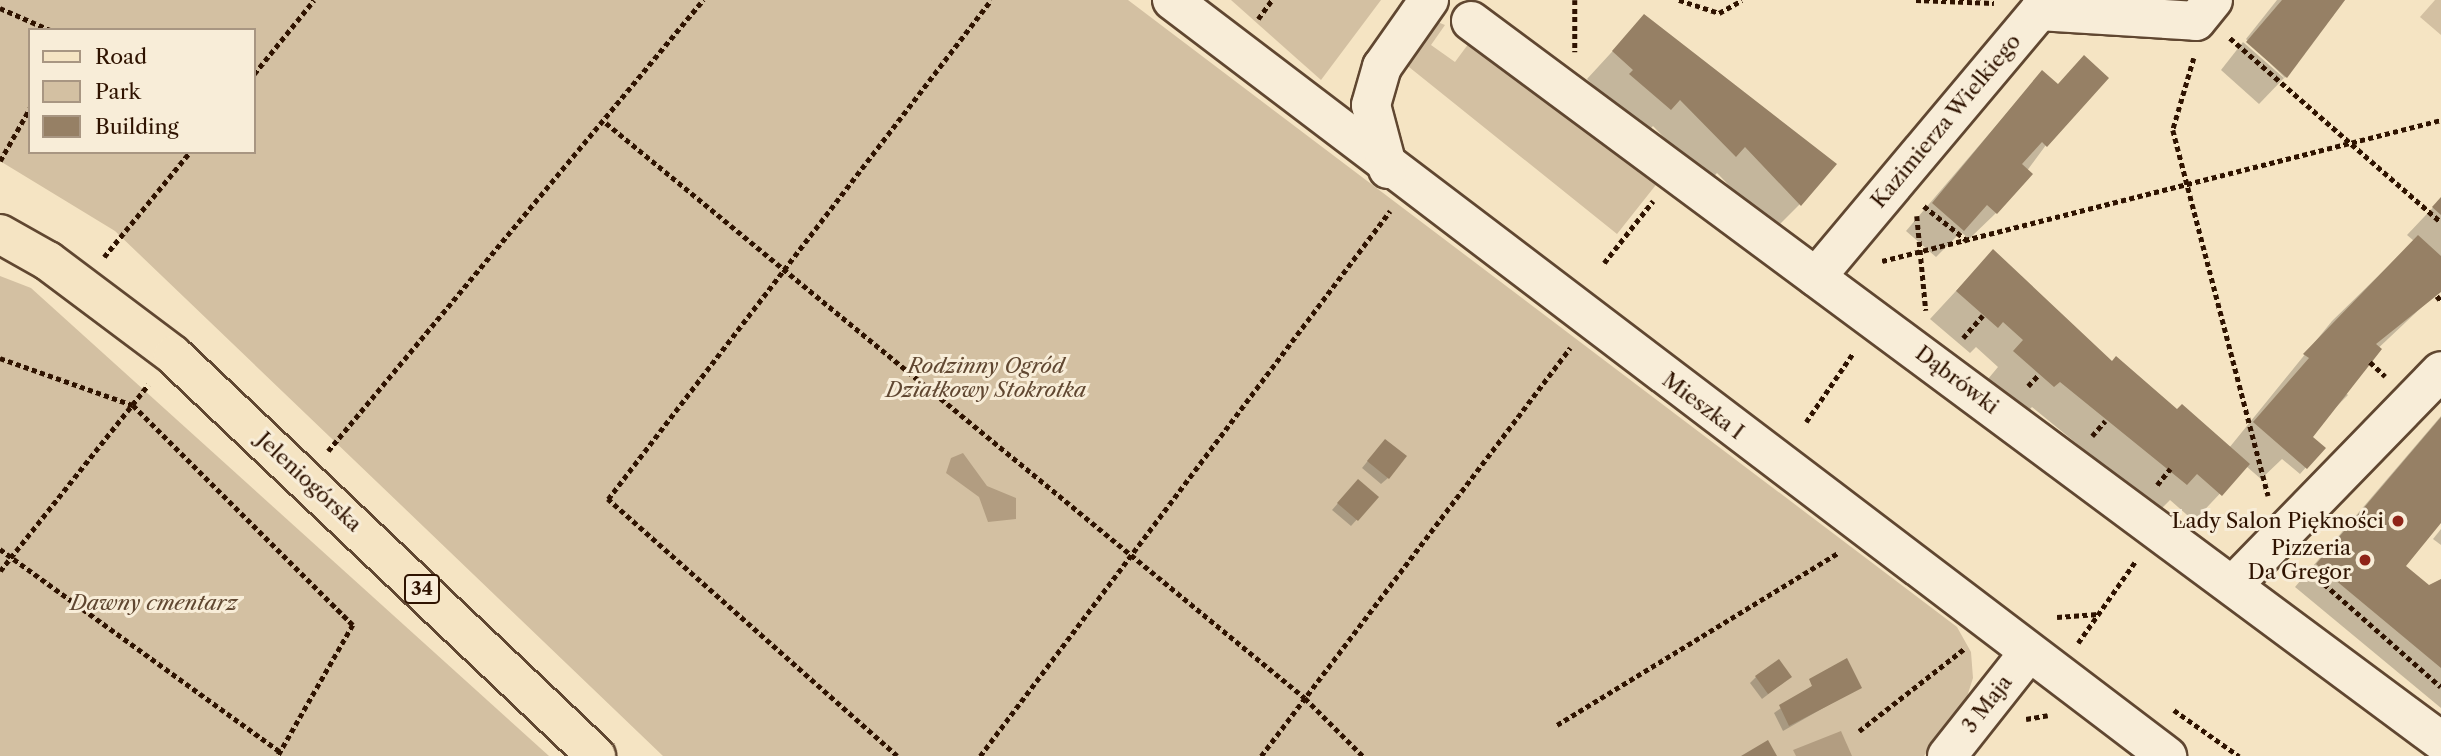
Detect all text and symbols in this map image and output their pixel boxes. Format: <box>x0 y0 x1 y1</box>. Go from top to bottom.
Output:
legend <box>28 28 256 154</box>
street label: Kazimierza Wielkiego <box>1866 29 2026 213</box>
text: Road <box>95 44 147 69</box>
text: Park <box>95 79 141 104</box>
text: Building <box>95 114 179 139</box>
street label: Dąbrówki <box>1911 341 2003 419</box>
park label: Rodzinny Ogród Działkowy Stokrotka <box>886 353 1086 403</box>
street label: Mieszka I <box>1657 367 1749 445</box>
street label: Jeleniogórska <box>251 427 367 537</box>
place label: Lady Salon Piękności <box>2171 508 2384 534</box>
marker: Lady Salon Piękności <box>2390 513 2406 529</box>
place label: Pizzeria Da Gregor <box>2247 535 2351 585</box>
marker: Pizzeria Da Gregor <box>2357 552 2373 568</box>
road number: 34 <box>403 574 441 604</box>
park label: Dawny cmentarz <box>70 590 238 616</box>
street label: 3 Maja <box>1957 670 2017 738</box>

